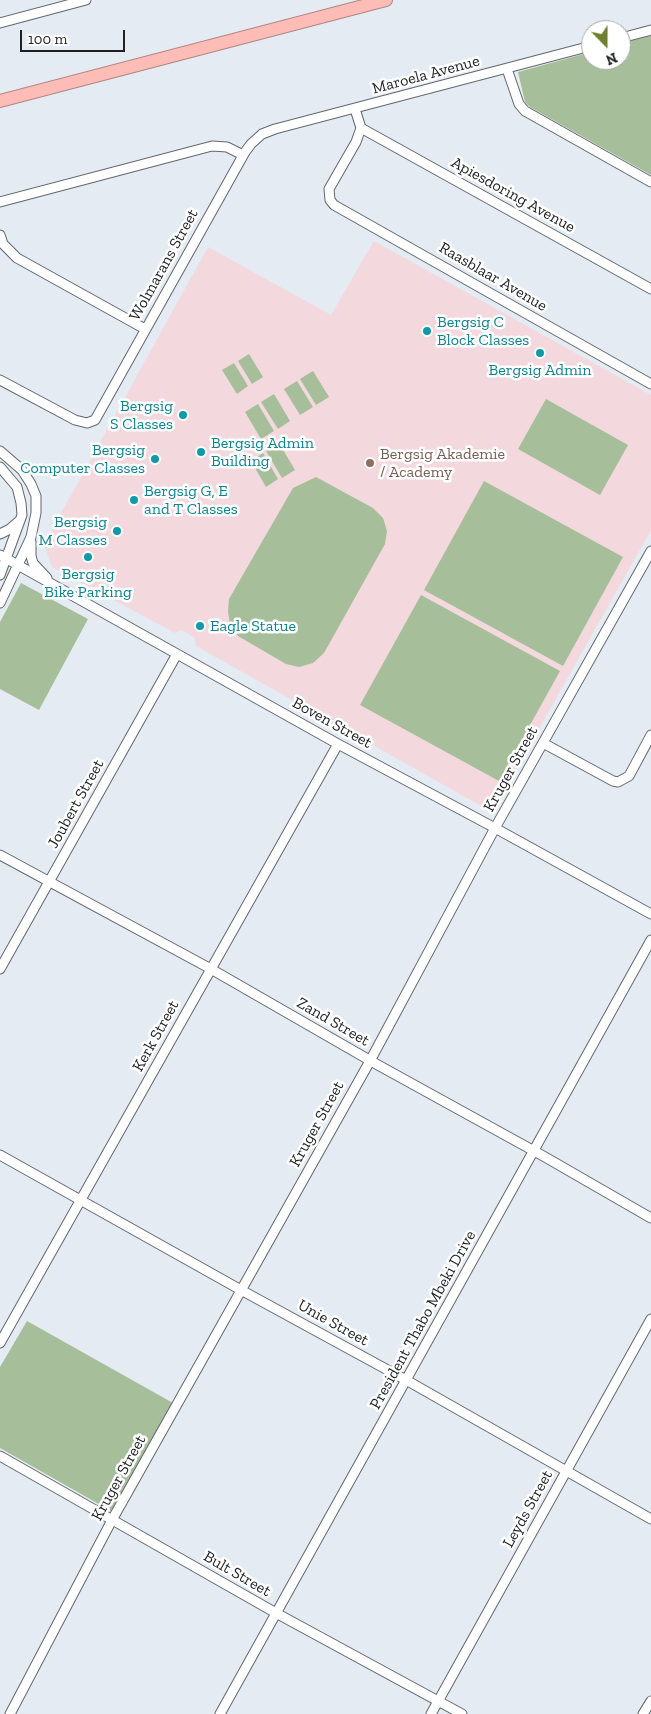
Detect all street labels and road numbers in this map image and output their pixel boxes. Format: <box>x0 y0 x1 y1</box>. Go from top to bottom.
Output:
street label: Maroela Avenue <box>370 51 482 99</box>
street label: Apiesdoring Avenue <box>448 153 578 237</box>
street label: Wolmarans Street <box>125 206 203 324</box>
street label: Raasblaar Avenue <box>436 238 550 316</box>
street label: Boven Street <box>289 693 375 753</box>
street label: Kruger Street <box>480 723 542 815</box>
street label: Joubert Street <box>44 756 108 852</box>
street label: Zand Street <box>293 994 373 1050</box>
street label: Kerk Street <box>129 997 183 1075</box>
street label: Kruger Street <box>286 1078 348 1170</box>
street label: President Thabo Mbeki Drive <box>366 1227 480 1413</box>
street label: Unie Street <box>294 1296 372 1350</box>
street label: Kruger Street <box>88 1432 150 1524</box>
street label: Leyds Street <box>499 1467 557 1551</box>
street label: Bult Street <box>200 1547 274 1601</box>

